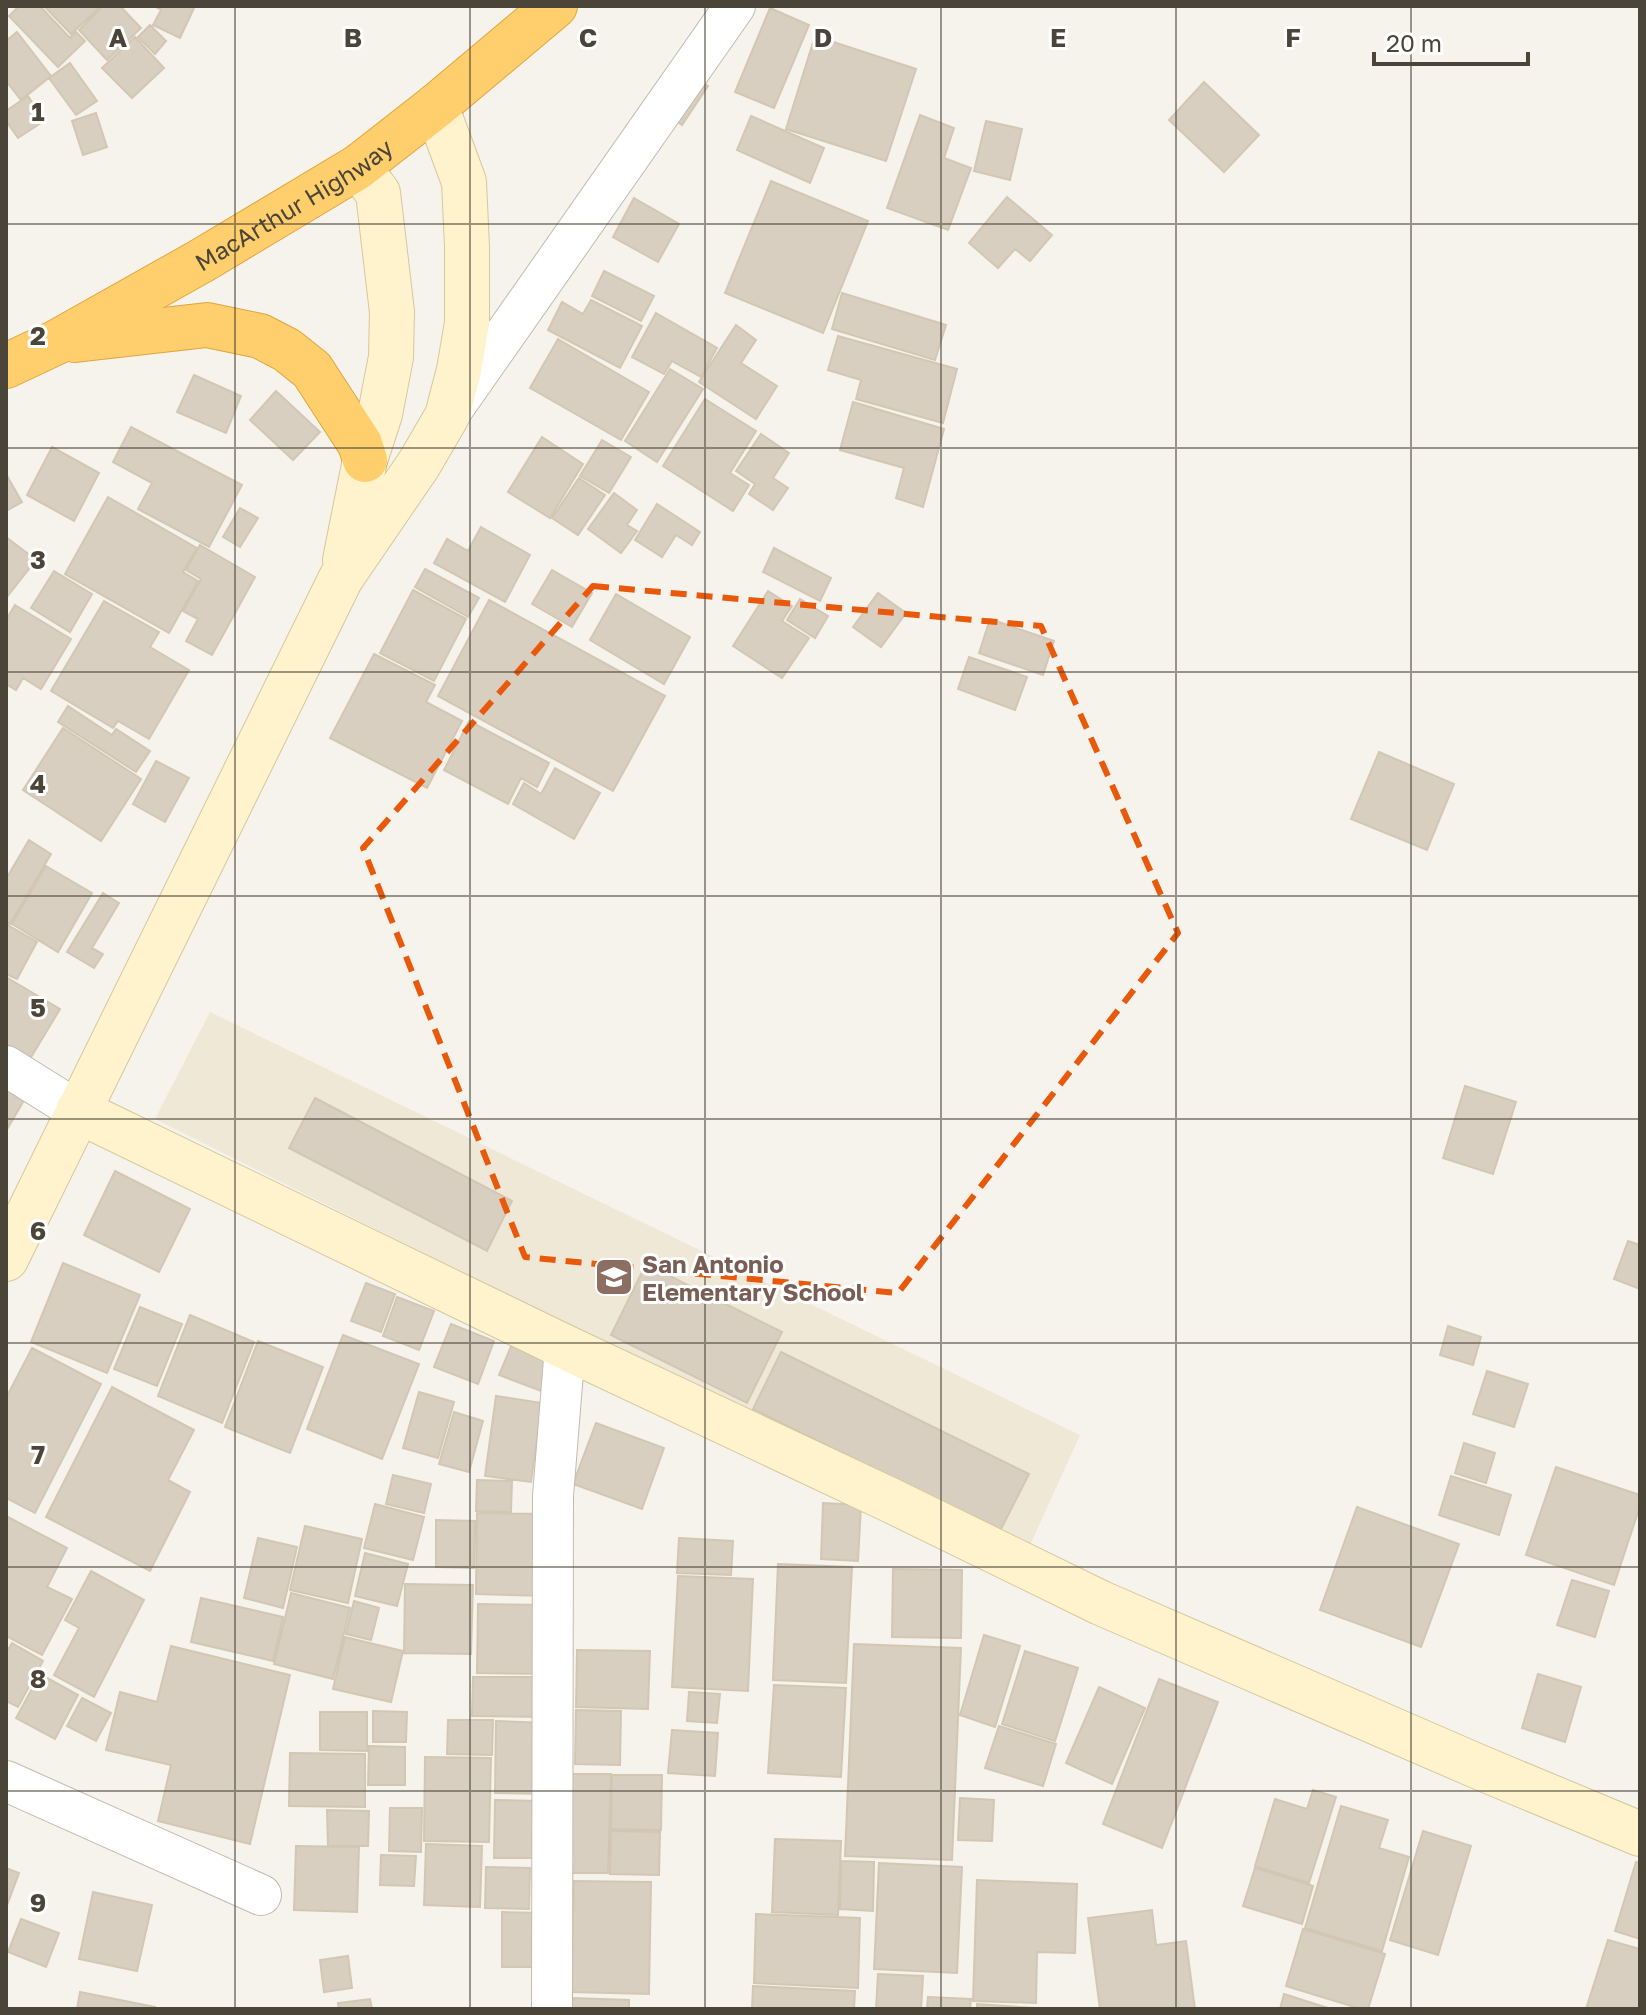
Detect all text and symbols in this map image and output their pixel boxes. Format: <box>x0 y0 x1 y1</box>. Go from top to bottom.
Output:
scale bar <box>1374 16 1528 66</box>
text: A <box>109 22 128 53</box>
text: B <box>344 22 362 53</box>
text: C <box>579 22 597 53</box>
text: D <box>814 22 832 53</box>
text: E <box>1050 22 1066 53</box>
text: F <box>1285 22 1301 53</box>
text: 20 m <box>1386 28 1442 57</box>
text: 1 <box>31 96 45 127</box>
street label: MacArthur Highway <box>189 132 398 276</box>
text: 2 <box>30 320 46 351</box>
text: 3 <box>30 544 46 575</box>
text: 4 <box>30 768 46 799</box>
text: 5 <box>30 992 46 1023</box>
text: 6 <box>30 1215 46 1246</box>
place label: San Antonio Elementary School <box>642 1249 864 1306</box>
school or university icon: San Antonio Elementary School <box>593 1256 635 1298</box>
text: 7 <box>31 1439 45 1470</box>
text: 8 <box>30 1663 46 1694</box>
text: 9 <box>30 1887 46 1918</box>

